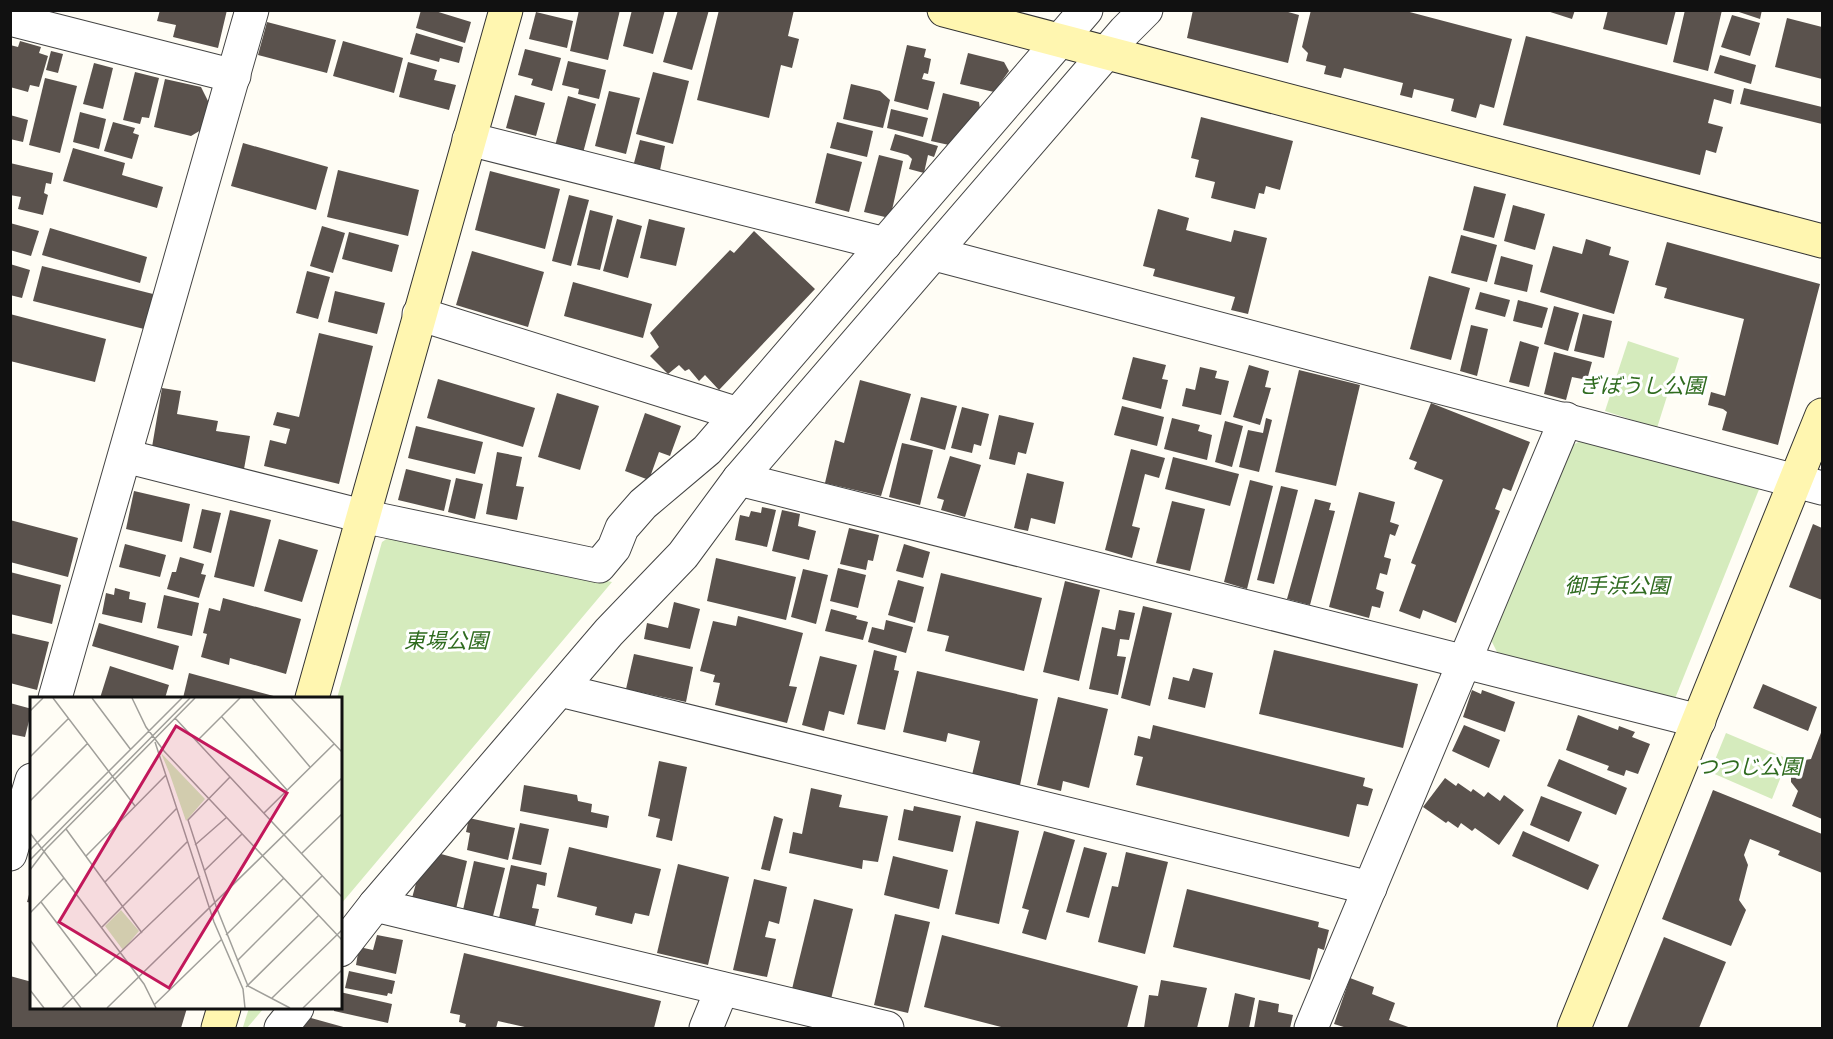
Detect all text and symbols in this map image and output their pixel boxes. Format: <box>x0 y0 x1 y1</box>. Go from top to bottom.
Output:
park label: ぎぼうし公園 <box>1579 373 1708 398</box>
park label: 御手浜公園 <box>1565 573 1672 598</box>
park label: 東場公園 <box>404 628 491 653</box>
inset map <box>30 697 342 1009</box>
park label: つつじ公園 <box>1697 754 1804 779</box>

